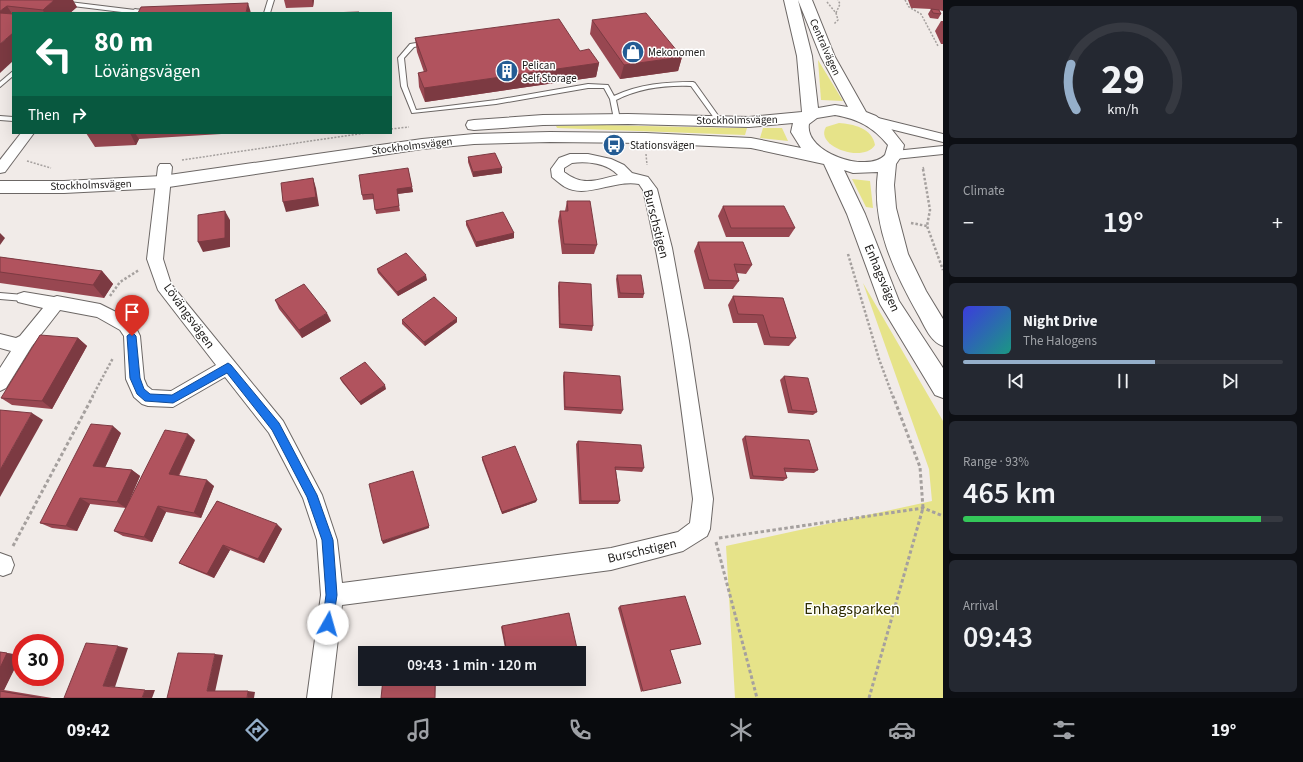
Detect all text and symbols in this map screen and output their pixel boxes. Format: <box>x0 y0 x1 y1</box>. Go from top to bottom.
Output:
street label: Centralvägen <box>806 16 844 78</box>
text: 80 m <box>94 22 153 62</box>
icon: left <box>28 28 80 80</box>
shop icon: Mekonomen <box>620 39 646 65</box>
place label: Mekonomen <box>648 45 705 60</box>
text: 29 <box>1101 50 1145 110</box>
building icon: Pelican Self Storage <box>494 58 520 84</box>
place label: Pelican Self Storage <box>522 58 577 86</box>
text: Lövängsvägen <box>94 59 201 84</box>
text: km/h <box>1107 99 1139 120</box>
icon: right <box>68 104 90 126</box>
text: Then <box>28 105 60 126</box>
street label: Stockholmsvägen <box>696 112 778 128</box>
bus stop icon: Stationsvägen <box>601 132 627 158</box>
street label: Stockholmsvägen <box>371 134 453 158</box>
place label: Stationsvägen <box>630 138 695 153</box>
street label: Stockholmsvägen <box>50 176 132 194</box>
text: Climate <box>963 182 1005 200</box>
street label: Burschstigen <box>639 188 673 260</box>
text: 19° <box>1102 201 1144 244</box>
text: − <box>963 207 974 239</box>
text: + <box>1272 207 1283 239</box>
street label: Enhagsvägen <box>860 241 904 315</box>
street label: Lövängsvägen <box>159 280 219 352</box>
pin <box>115 295 149 336</box>
icon: arrive <box>121 301 143 323</box>
text: Night Drive <box>1023 311 1098 332</box>
text: The Halogens <box>1023 332 1097 350</box>
icon: previous <box>1005 370 1027 392</box>
icon: pause <box>1112 370 1134 392</box>
icon: next <box>1219 370 1241 392</box>
text: Range · 93% <box>963 453 1029 471</box>
text: 465 km <box>963 472 1056 515</box>
street label: Burschstigen <box>606 534 678 568</box>
text: Arrival <box>963 597 998 615</box>
park label: Enhagsparken <box>804 598 900 620</box>
position arrow <box>307 603 349 645</box>
text: 09:43 <box>963 616 1033 659</box>
speed limit sign: 30 <box>12 634 64 686</box>
text: 09:43 · 1 min · 120 m <box>407 655 537 676</box>
icon: directions <box>243 716 271 744</box>
icon: music <box>405 716 433 744</box>
icon: phone <box>566 716 594 744</box>
icon: climate <box>727 716 755 744</box>
icon: car <box>888 716 916 744</box>
icon: filters <box>1050 716 1078 744</box>
text: 09:42 <box>67 718 110 743</box>
text: 19° <box>1211 718 1236 743</box>

